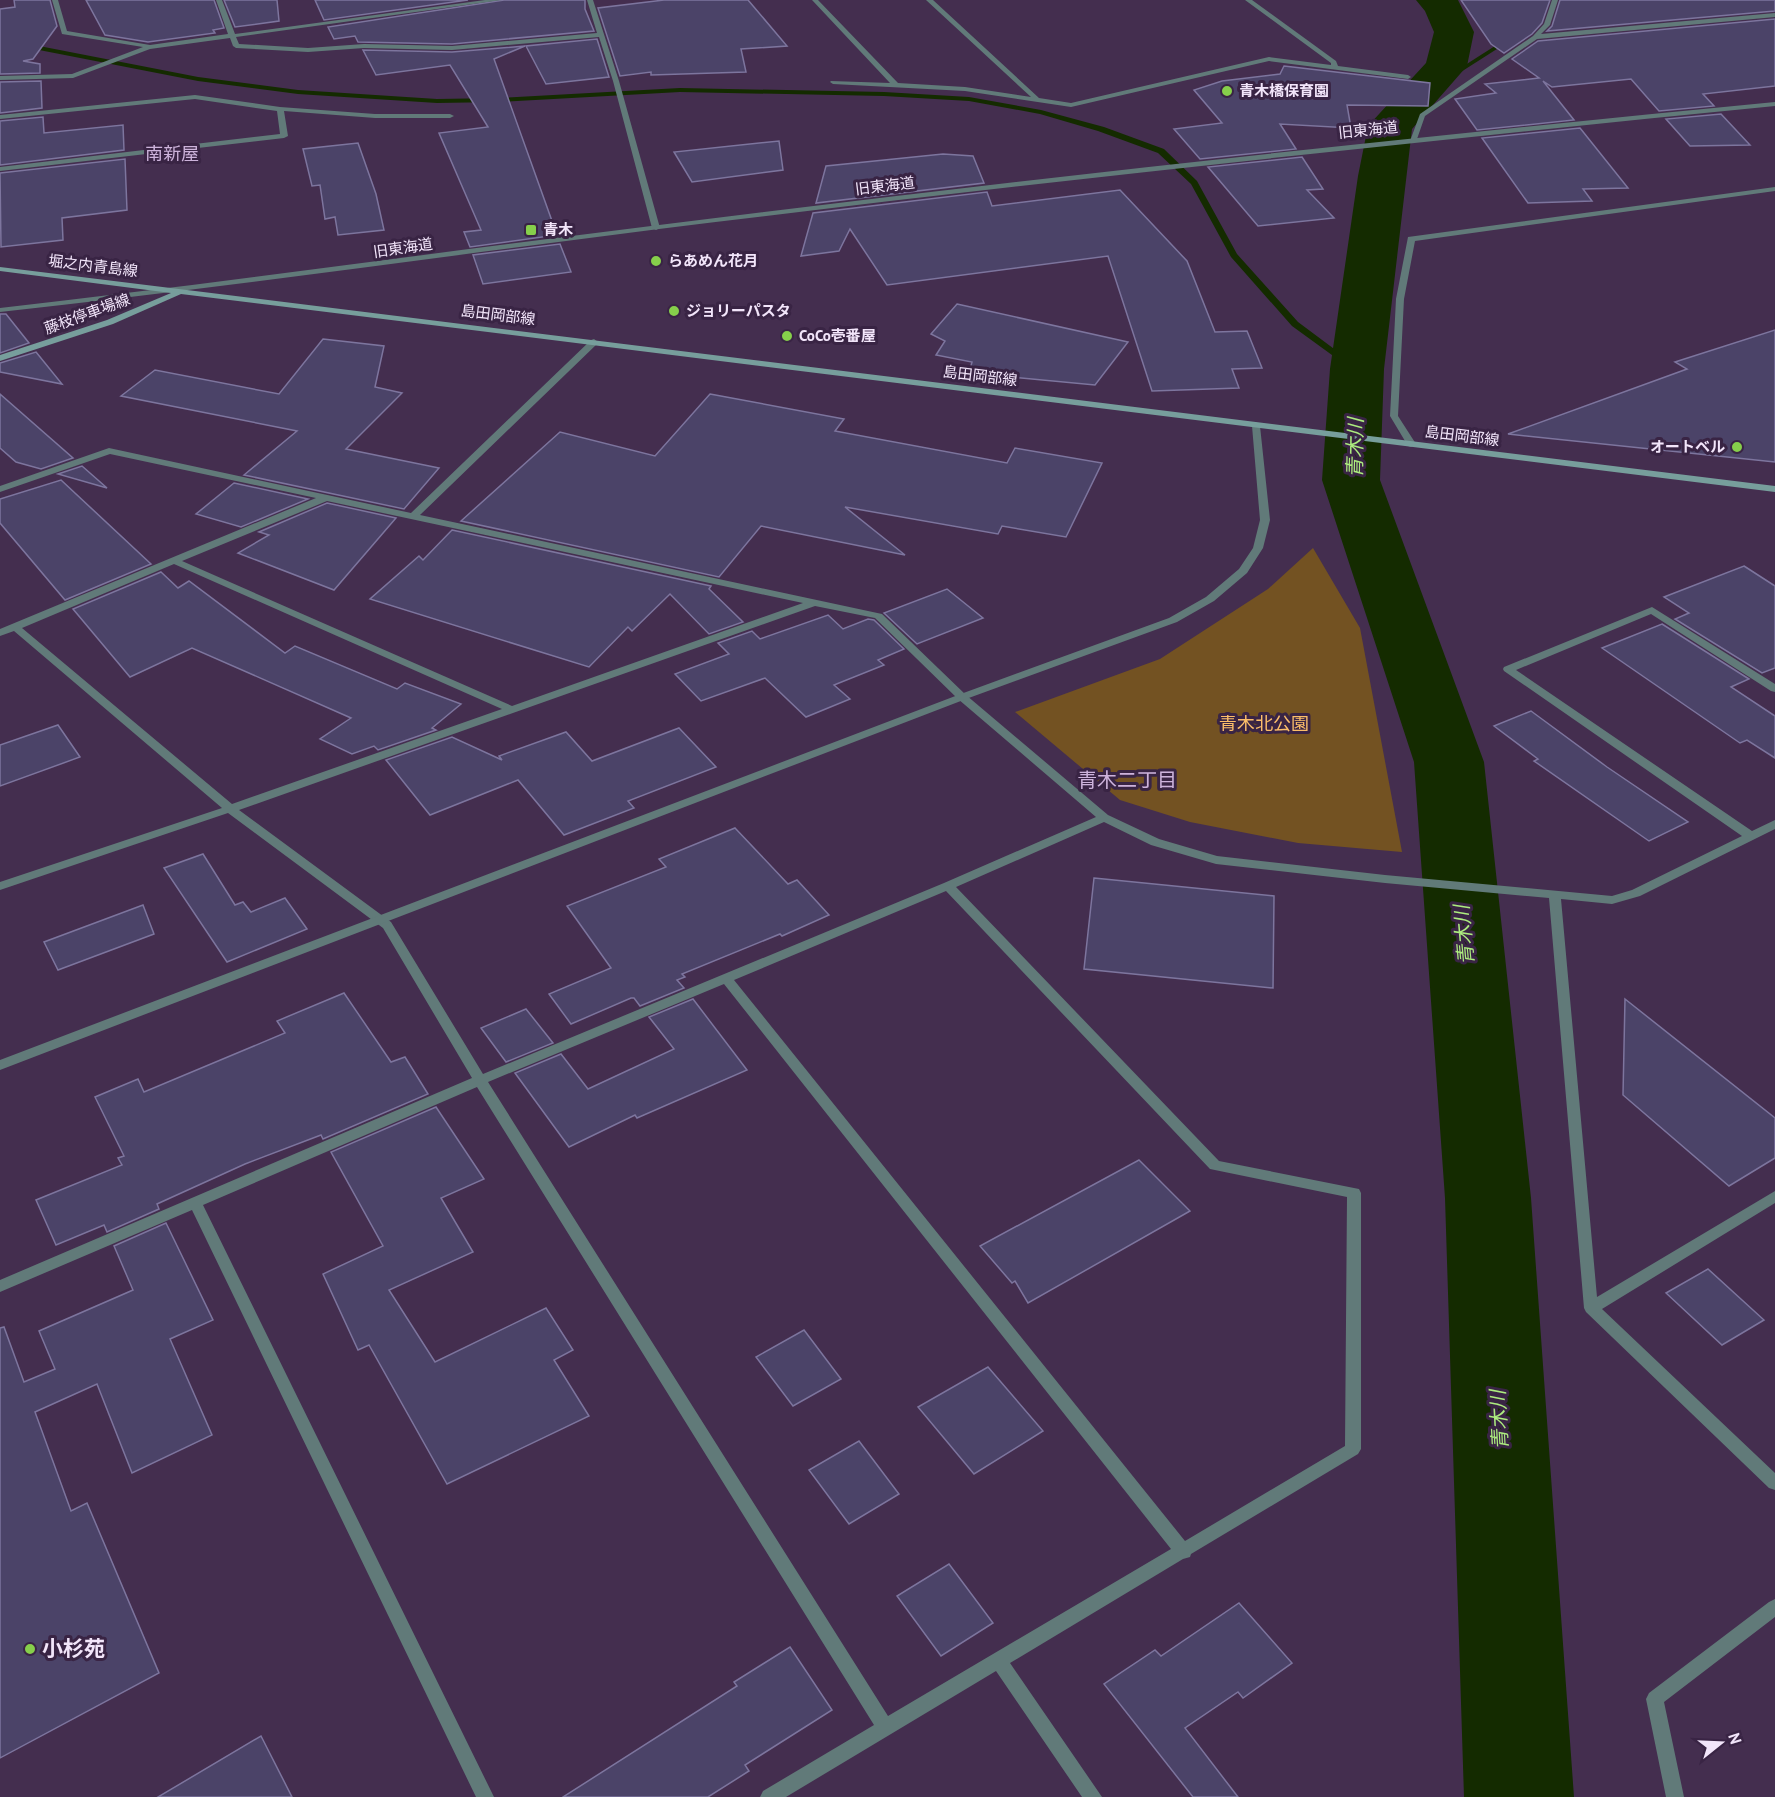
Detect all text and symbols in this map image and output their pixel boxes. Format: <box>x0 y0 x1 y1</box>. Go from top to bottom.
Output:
place label: 青木橋保育園 <box>1239 81 1329 100</box>
marker: 青木橋保育園 <box>1220 84 1234 98</box>
street label: 旧東海道 <box>1337 117 1399 142</box>
district label: 南新屋 <box>145 142 199 165</box>
street label: 旧東海道 <box>854 172 916 199</box>
place label: 青木 <box>543 220 573 239</box>
marker: 青木 <box>524 223 538 237</box>
street label: 旧東海道 <box>372 234 434 261</box>
street label: 堀之内青島線 <box>47 251 139 280</box>
place label: らあめん花月 <box>668 251 758 270</box>
marker: らあめん花月 <box>649 254 663 268</box>
street label: 藤枝停車場線 <box>41 289 132 338</box>
street label: 島田岡部線 <box>460 301 536 329</box>
place label: ジョリーパスタ <box>686 301 791 320</box>
marker: ジョリーパスタ <box>667 304 681 318</box>
place label: CoCo壱番屋 <box>799 326 876 345</box>
marker: CoCo壱番屋 <box>780 329 794 343</box>
street label: 島田岡部線 <box>942 362 1018 390</box>
water label: 青木川 <box>1341 416 1369 478</box>
street label: 島田岡部線 <box>1424 422 1500 450</box>
place label: オートベル <box>1650 437 1725 456</box>
marker: オートベル <box>1730 440 1744 454</box>
park label: 青木北公園 <box>1219 712 1309 735</box>
district label: 青木二丁目 <box>1077 767 1177 793</box>
water label: 青木川 <box>1448 902 1480 966</box>
water label: 青木川 <box>1484 1387 1514 1451</box>
place label: 小杉苑 <box>42 1635 105 1662</box>
marker: 小杉苑 <box>23 1642 37 1656</box>
north arrow <box>1691 1713 1751 1773</box>
text: N <box>1724 1730 1746 1746</box>

